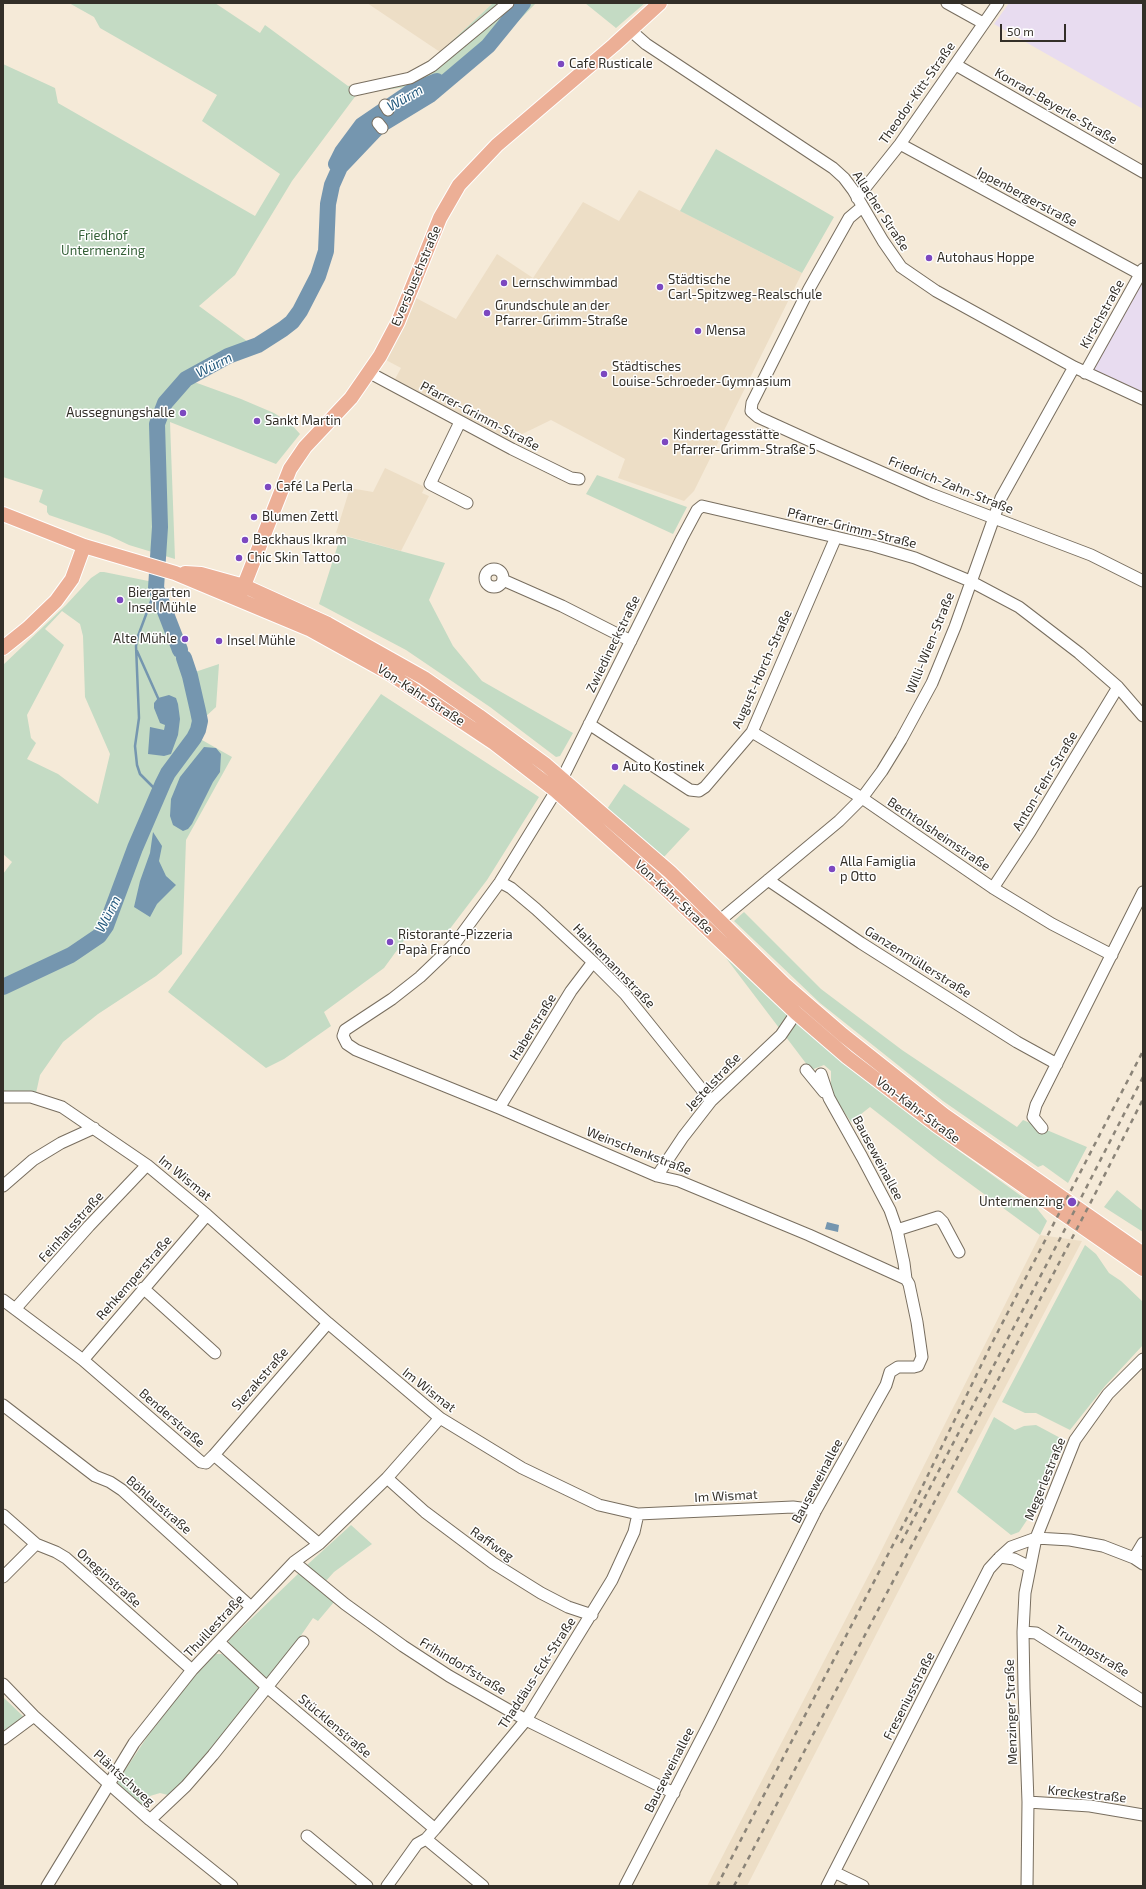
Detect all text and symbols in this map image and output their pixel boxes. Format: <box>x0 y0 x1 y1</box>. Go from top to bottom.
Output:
scale bar <box>1002 16 1068 42</box>
text: 50 m <box>1007 24 1034 38</box>
street label: Theodor-Kitt-Straße <box>876 39 958 147</box>
place label: Cafe Rusticale <box>569 56 653 72</box>
marker: Cafe Rusticale <box>556 59 566 69</box>
street label: Konrad-Beyerle-Straße <box>992 65 1120 147</box>
water label: Würm <box>384 81 426 115</box>
street label: Ippenbergerstraße <box>974 164 1080 230</box>
street label: Allacher Straße <box>849 168 913 254</box>
street label: Eversbuschstraße <box>388 223 444 329</box>
park label: Friedhof Untermenzing <box>61 228 145 259</box>
place label: Autohaus Hoppe <box>937 250 1035 266</box>
marker: Autohaus Hoppe <box>924 253 934 263</box>
place label: Städtische Carl-Spitzweg-Realschule <box>668 272 822 303</box>
place label: Lernschwimmbad <box>512 275 618 291</box>
street label: Kirschstraße <box>1077 277 1127 351</box>
marker: Lernschwimmbad <box>499 278 509 288</box>
marker: Städtische Carl-Spitzweg-Realschule <box>655 282 665 292</box>
place label: Grundschule an der Pfarrer-Grimm-Straße <box>495 298 628 329</box>
marker: Grundschule an der Pfarrer-Grimm-Straße <box>482 308 492 318</box>
place label: Mensa <box>706 323 746 339</box>
marker: Mensa <box>693 326 703 336</box>
water label: Würm <box>193 349 235 381</box>
place label: Städtisches Louise-Schroeder-Gymnasium <box>612 359 791 390</box>
marker: Städtisches Louise-Schroeder-Gymnasium <box>599 369 609 379</box>
street label: Pfarrer-Grimm-Straße <box>418 378 542 454</box>
place label: Aussegnungshalle <box>66 405 175 421</box>
marker: Aussegnungshalle <box>178 408 188 418</box>
place label: Sankt Martin <box>265 413 341 429</box>
marker: Sankt Martin <box>252 416 262 426</box>
place label: Kindertagesstätte Pfarrer-Grimm-Straße 5 <box>673 427 816 458</box>
marker: Kindertagesstätte Pfarrer-Grimm-Straße 5 <box>660 437 670 447</box>
street label: Friedrich-Zahn-Straße <box>886 453 1016 517</box>
place label: Café La Perla <box>276 479 353 495</box>
marker: Café La Perla <box>263 482 273 492</box>
street label: Pfarrer-Grimm-Straße <box>786 504 918 552</box>
place label: Blumen Zettl <box>262 509 338 525</box>
marker: Blumen Zettl <box>249 512 259 522</box>
place label: Backhaus Ikram <box>253 532 347 548</box>
marker: Backhaus Ikram <box>240 535 250 545</box>
place label: Chic Skin Tattoo <box>247 550 340 566</box>
marker: Chic Skin Tattoo <box>234 553 244 563</box>
place label: Biergarten Insel Mühle <box>128 585 197 616</box>
street label: Willi-Wien-Straße <box>902 590 958 696</box>
street label: Zwiedineckstraße <box>583 593 643 695</box>
marker: Biergarten Insel Mühle <box>115 595 125 605</box>
street label: August-Horch-Straße <box>729 607 795 731</box>
place label: Alte Mühle <box>113 631 177 647</box>
place label: Insel Mühle <box>227 633 296 649</box>
marker: Alte Mühle <box>180 634 190 644</box>
marker: Insel Mühle <box>214 636 224 646</box>
street label: Von-Kahr-Straße <box>374 661 468 729</box>
street label: Anton-Fehr-Straße <box>1009 728 1081 834</box>
place label: Auto Kostinek <box>623 759 705 775</box>
marker: Auto Kostinek <box>610 762 620 772</box>
street label: Bechtolsheimstraße <box>885 794 993 874</box>
place label: Alla Famiglia p Otto <box>840 854 916 885</box>
street label: Von-Kahr-Straße <box>632 857 716 937</box>
marker: Alla Famiglia p Otto <box>827 864 837 874</box>
water label: Würm <box>92 893 124 935</box>
street label: Hahnemannstraße <box>570 921 658 1011</box>
street label: Ganzenmüllerstraße <box>862 923 974 1001</box>
place label: Ristorante-Pizzeria Papà Franco <box>398 927 513 958</box>
marker: Ristorante-Pizzeria Papà Franco <box>385 937 395 947</box>
street label: Haberstraße <box>506 991 560 1063</box>
street label: Jestelstraße <box>682 1050 744 1114</box>
street label: Von-Kahr-Straße <box>873 1073 963 1147</box>
street label: Bauseweinallee <box>849 1113 907 1203</box>
street label: Weinschenkstraße <box>584 1124 694 1178</box>
street label: Im Wismat <box>155 1152 215 1204</box>
street label: Feinhalsstraße <box>35 1189 107 1265</box>
place label: Untermenzing <box>979 1194 1063 1210</box>
marker: Untermenzing <box>1066 1196 1078 1208</box>
street label: Rehkemperstraße <box>93 1233 175 1323</box>
street label: Slezakstraße <box>228 1344 292 1414</box>
street label: Im Wismat <box>399 1364 459 1416</box>
street label: Benderstraße <box>136 1385 208 1451</box>
street label: Megerlestraße <box>1021 1435 1069 1523</box>
street label: Bauseweinallee <box>788 1436 846 1526</box>
street label: Böhlaustraße <box>123 1473 195 1537</box>
street label: Im Wismat <box>694 1487 758 1505</box>
street label: Raffweg <box>467 1523 517 1565</box>
street label: Oneginstraße <box>74 1545 144 1611</box>
street label: Thuillestraße <box>181 1591 247 1661</box>
street label: Thaddäus-Eck-Straße <box>495 1614 579 1732</box>
street label: Trumppstraße <box>1052 1622 1132 1680</box>
street label: Frihindorfstraße <box>417 1634 509 1698</box>
street label: Freseniusstraße <box>880 1649 938 1743</box>
street label: Menzinger Straße <box>1001 1659 1021 1765</box>
street label: Stücklenstraße <box>295 1691 375 1761</box>
street label: Bauseweinallee <box>641 1725 697 1815</box>
street label: Pläntschweg <box>90 1747 158 1809</box>
street label: Kreckestraße <box>1047 1782 1127 1806</box>

